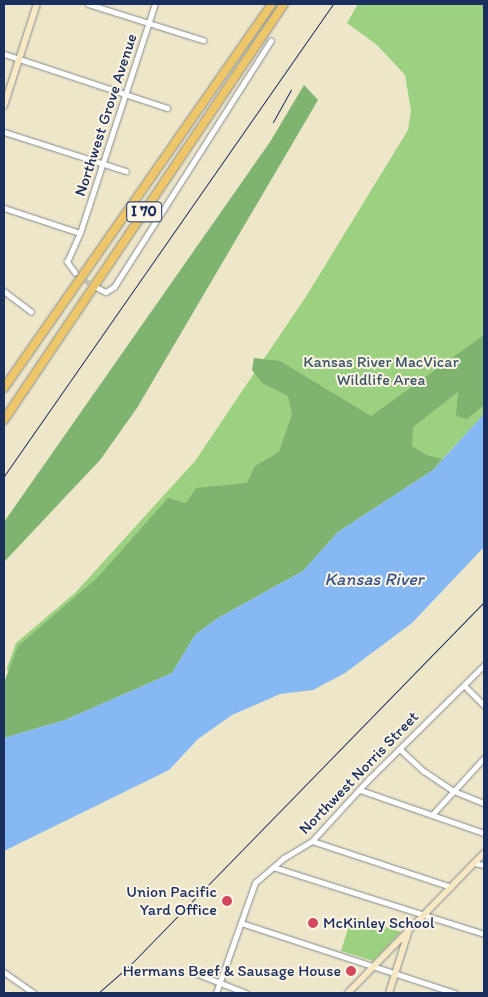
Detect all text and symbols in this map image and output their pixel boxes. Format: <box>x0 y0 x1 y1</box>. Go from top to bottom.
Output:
street label: Northwest Grove Avenue <box>71 32 141 198</box>
road number: I 70 <box>125 200 163 224</box>
park label: Kansas River MacVicar Wildlife Area <box>303 352 459 390</box>
water label: Kansas River <box>324 568 424 590</box>
street label: Northwest Norris Street <box>295 707 423 839</box>
place label: Union Pacific Yard Office <box>127 882 217 920</box>
marker: Union Pacific Yard Office <box>221 895 233 907</box>
place label: McKinley School <box>323 913 434 933</box>
marker: McKinley School <box>307 917 319 929</box>
place label: Hermans Beef & Sausage House <box>123 961 341 981</box>
marker: Hermans Beef & Sausage House <box>345 965 357 977</box>

